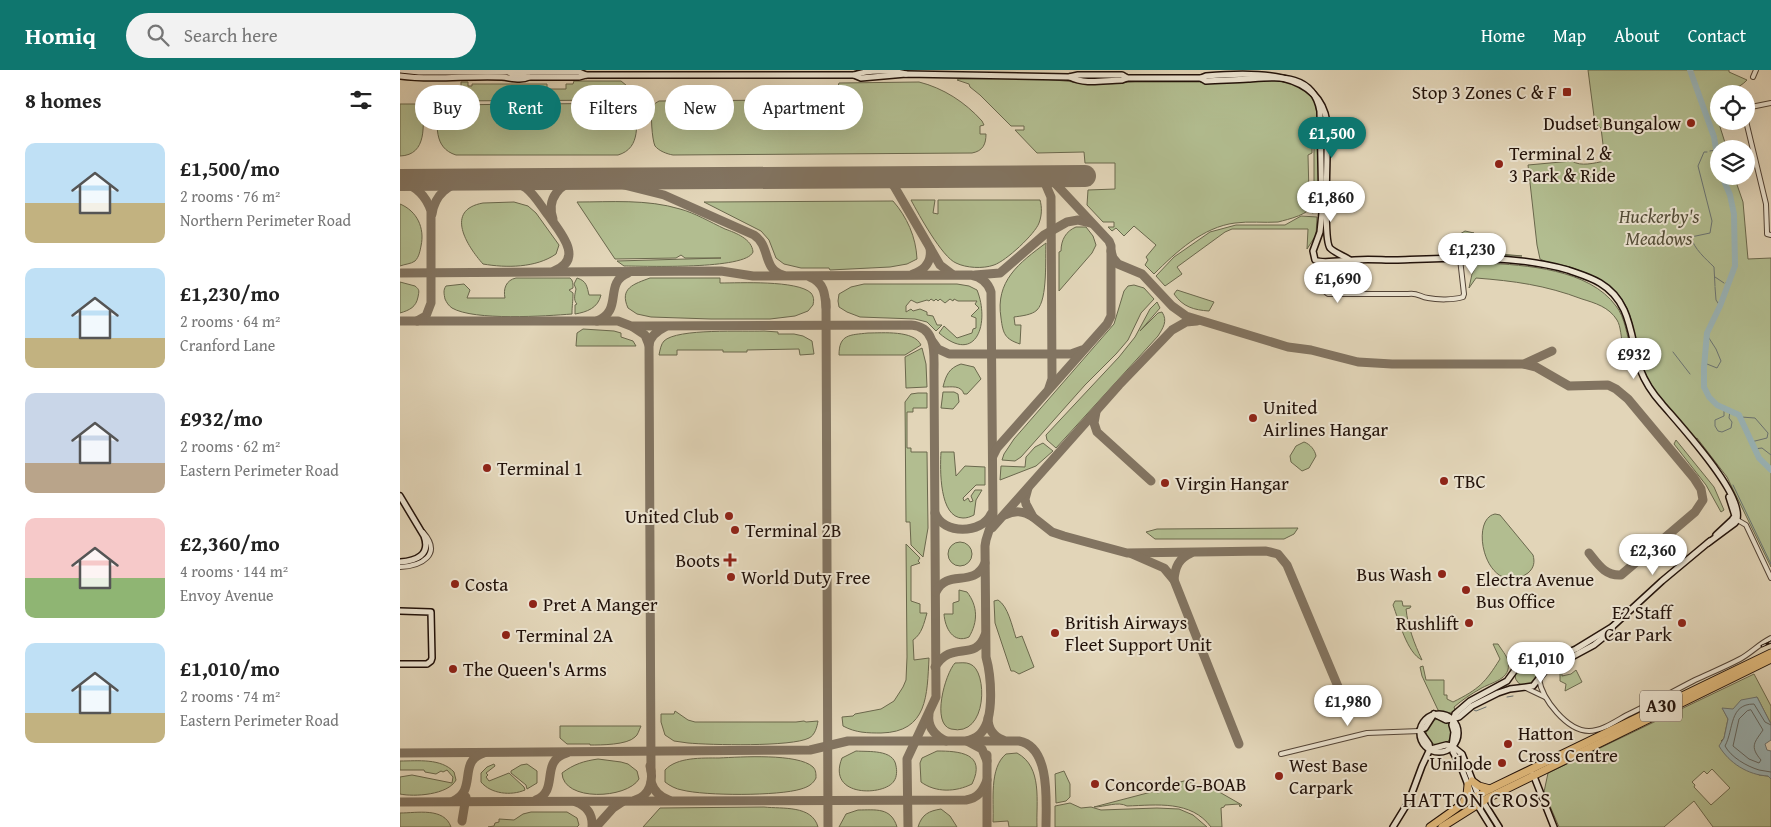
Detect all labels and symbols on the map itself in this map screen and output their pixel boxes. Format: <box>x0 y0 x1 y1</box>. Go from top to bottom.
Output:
place label: Stop 3 Zones C & F <box>1412 78 1557 106</box>
marker: Stop 3 Zones C & F <box>1561 86 1573 98</box>
place label: Dudset Bungalow <box>1543 109 1682 137</box>
pin: £1,500 <box>1291 116 1373 159</box>
marker: Dudset Bungalow <box>1685 117 1697 129</box>
place label: Terminal 2 & 3 Park & Ride <box>1509 139 1616 189</box>
marker: Terminal 2 & 3 Park & Ride <box>1493 158 1505 170</box>
pin: £1,860 <box>1290 180 1372 223</box>
park label: Huckerby's Meadows <box>1618 202 1700 252</box>
pin: £1,230 <box>1431 232 1513 275</box>
pin: £1,690 <box>1297 262 1379 304</box>
pin: £932 <box>1604 338 1664 380</box>
place label: United Airlines Hangar <box>1263 393 1388 443</box>
marker: United Airlines Hangar <box>1247 412 1259 424</box>
place label: Terminal 1 <box>497 454 583 482</box>
marker: Terminal 1 <box>481 462 493 474</box>
place label: TBC <box>1454 467 1486 495</box>
place label: Virgin Hangar <box>1175 469 1289 497</box>
marker: TBC <box>1438 475 1450 487</box>
marker: Virgin Hangar <box>1159 477 1171 489</box>
place label: United Club <box>625 502 719 530</box>
marker: United Club <box>723 510 735 522</box>
place label: Terminal 2B <box>745 516 842 544</box>
marker: Terminal 2B <box>729 524 741 536</box>
pin: £2,360 <box>1612 534 1694 576</box>
place label: Boots <box>676 546 720 574</box>
marker: Boots <box>724 554 736 566</box>
place label: Bus Wash <box>1357 560 1432 588</box>
place label: World Duty Free <box>741 563 870 591</box>
place label: Electra Avenue Bus Office <box>1476 565 1594 615</box>
marker: Bus Wash <box>1436 568 1448 580</box>
place label: Costa <box>465 570 508 598</box>
marker: World Duty Free <box>725 571 737 583</box>
marker: Costa <box>449 578 461 590</box>
marker: Electra Avenue Bus Office <box>1460 584 1472 596</box>
place label: Pret A Manger <box>543 590 658 618</box>
marker: Pret A Manger <box>527 598 539 610</box>
place label: E2 Staff Car Park <box>1604 598 1674 648</box>
place label: British Airways Fleet Support Unit <box>1065 608 1212 658</box>
place label: Rushlift <box>1396 609 1459 637</box>
marker: Rushlift <box>1463 617 1475 629</box>
marker: E2 Staff Car Park <box>1676 617 1688 629</box>
place label: Terminal 2A <box>516 621 614 649</box>
marker: British Airways Fleet Support Unit <box>1049 627 1061 639</box>
marker: Terminal 2A <box>500 629 512 641</box>
pin: £1,010 <box>1500 642 1582 684</box>
place label: The Queen's Arms <box>463 655 607 683</box>
marker: The Queen's Arms <box>447 663 459 675</box>
pin: £1,980 <box>1307 684 1389 727</box>
road number: A30 <box>1640 690 1682 722</box>
place label: Hatton Cross Centre <box>1518 719 1618 769</box>
marker: Hatton Cross Centre <box>1502 738 1514 750</box>
place label: Unilode <box>1429 749 1492 777</box>
place label: West Base Carpark <box>1289 751 1368 801</box>
marker: Unilode <box>1496 757 1508 769</box>
place label: Concorde G-BOAB <box>1105 770 1246 798</box>
marker: West Base Carpark <box>1273 770 1285 782</box>
marker: Concorde G-BOAB <box>1089 778 1101 790</box>
district label: HATTON CROSS <box>1402 784 1552 815</box>

